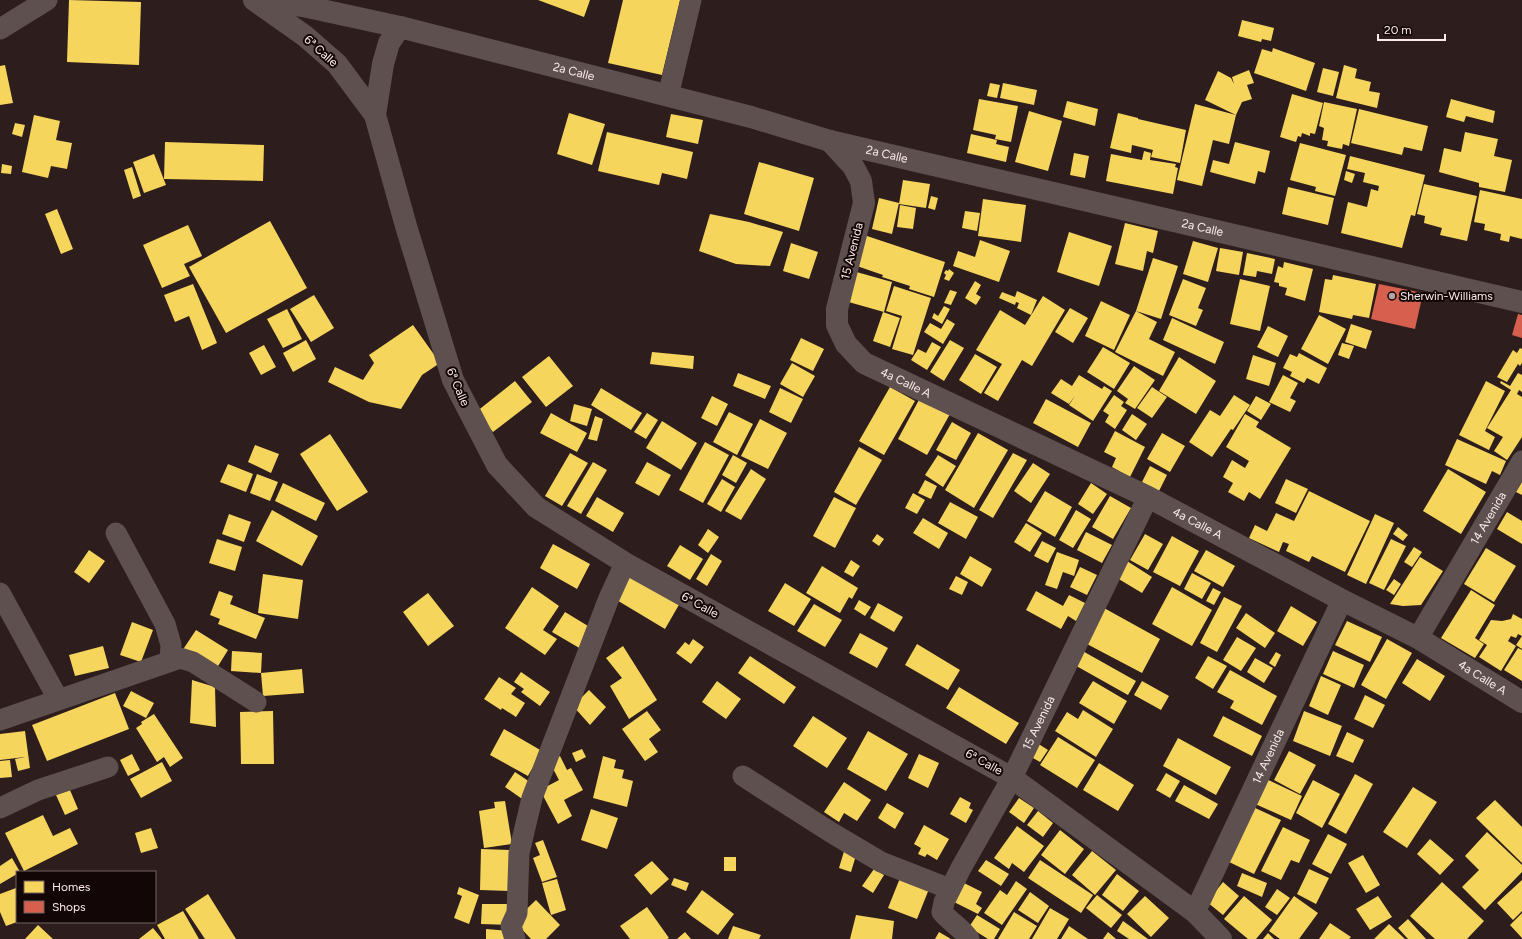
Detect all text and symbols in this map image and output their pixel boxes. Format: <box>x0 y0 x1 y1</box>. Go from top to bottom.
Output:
scale bar <box>1378 16 1445 42</box>
text: 20 m <box>1384 23 1412 37</box>
street label: 6ª Calle <box>301 32 341 70</box>
street label: 2a Calle <box>551 59 596 84</box>
street label: 2a Calle <box>865 143 910 166</box>
street label: 2a Calle <box>1180 216 1225 239</box>
street label: 15 Avenida <box>838 221 866 281</box>
place label: Sherwin-Williams <box>1400 289 1493 303</box>
marker: Sherwin-Williams <box>1387 291 1397 301</box>
street label: 4a Calle A <box>878 365 933 401</box>
street label: 6ª Calle <box>444 366 472 409</box>
street label: 14 Avenida <box>1468 489 1509 547</box>
street label: 4a Calle A <box>1170 504 1225 542</box>
street label: 6ª Calle <box>679 589 721 621</box>
street label: 4a Calle A <box>1456 657 1509 698</box>
street label: 15 Avenida <box>1020 694 1058 752</box>
street label: 14 Avenida <box>1249 727 1287 786</box>
street label: 6ª Calle <box>963 746 1005 778</box>
legend <box>16 871 156 923</box>
text: Homes <box>52 880 91 894</box>
text: Shops <box>52 900 86 914</box>

